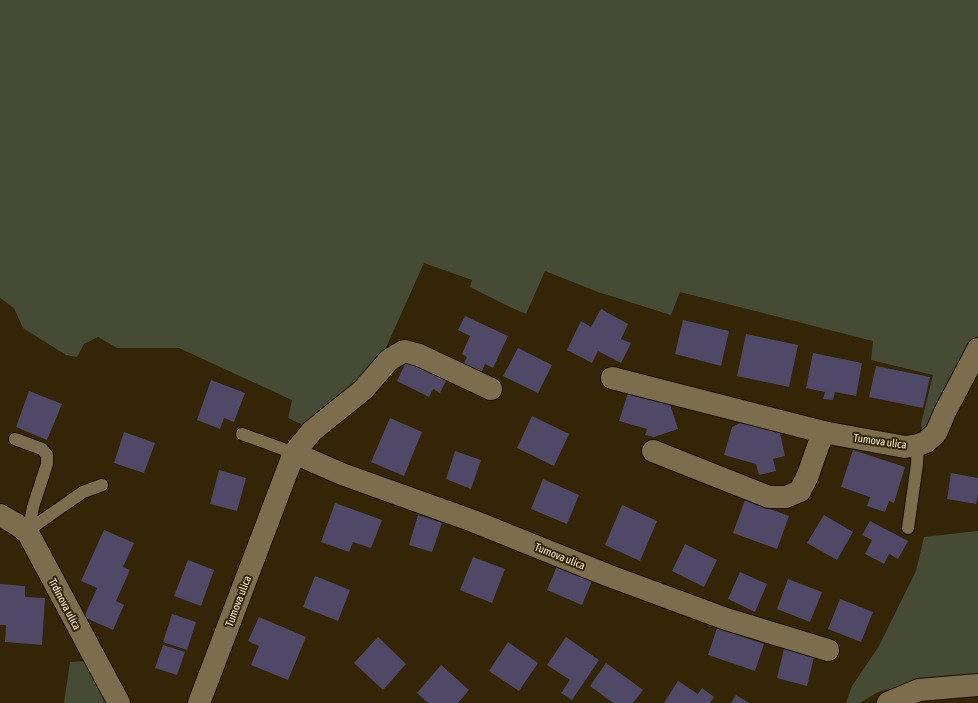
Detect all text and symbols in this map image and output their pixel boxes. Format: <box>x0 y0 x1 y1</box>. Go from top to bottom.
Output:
street label: Tumova ulica <box>853 431 907 451</box>
street label: Tumova ulica <box>533 540 587 572</box>
street label: Tumova ulica <box>223 574 253 628</box>
street label: Trdinova ulica <box>46 576 84 632</box>

